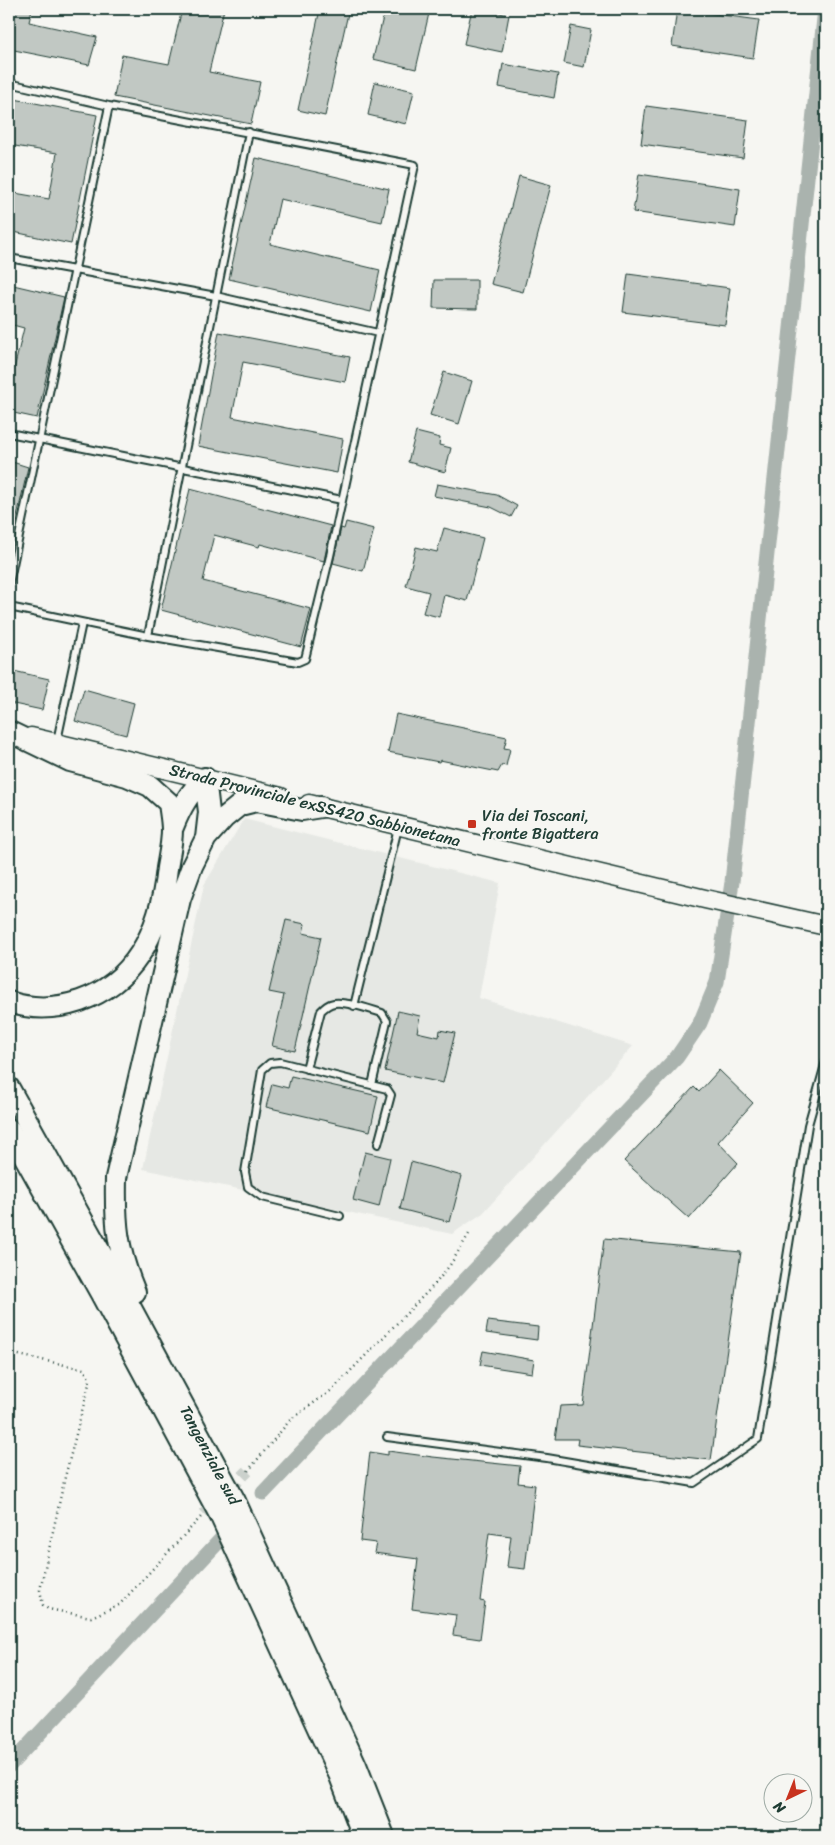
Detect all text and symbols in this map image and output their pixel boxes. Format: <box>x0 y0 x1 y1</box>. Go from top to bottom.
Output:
street label: Strada Provinciale exSS420 Sabbionetana <box>166 755 464 855</box>
place label: Via dei Toscani, fronte Bigattera <box>482 801 599 848</box>
marker: Via dei Toscani, fronte Bigattera <box>466 818 478 830</box>
street label: Tangenziale sud <box>171 1400 249 1512</box>
north arrow <box>762 1772 812 1822</box>
text: N <box>767 1794 792 1820</box>

